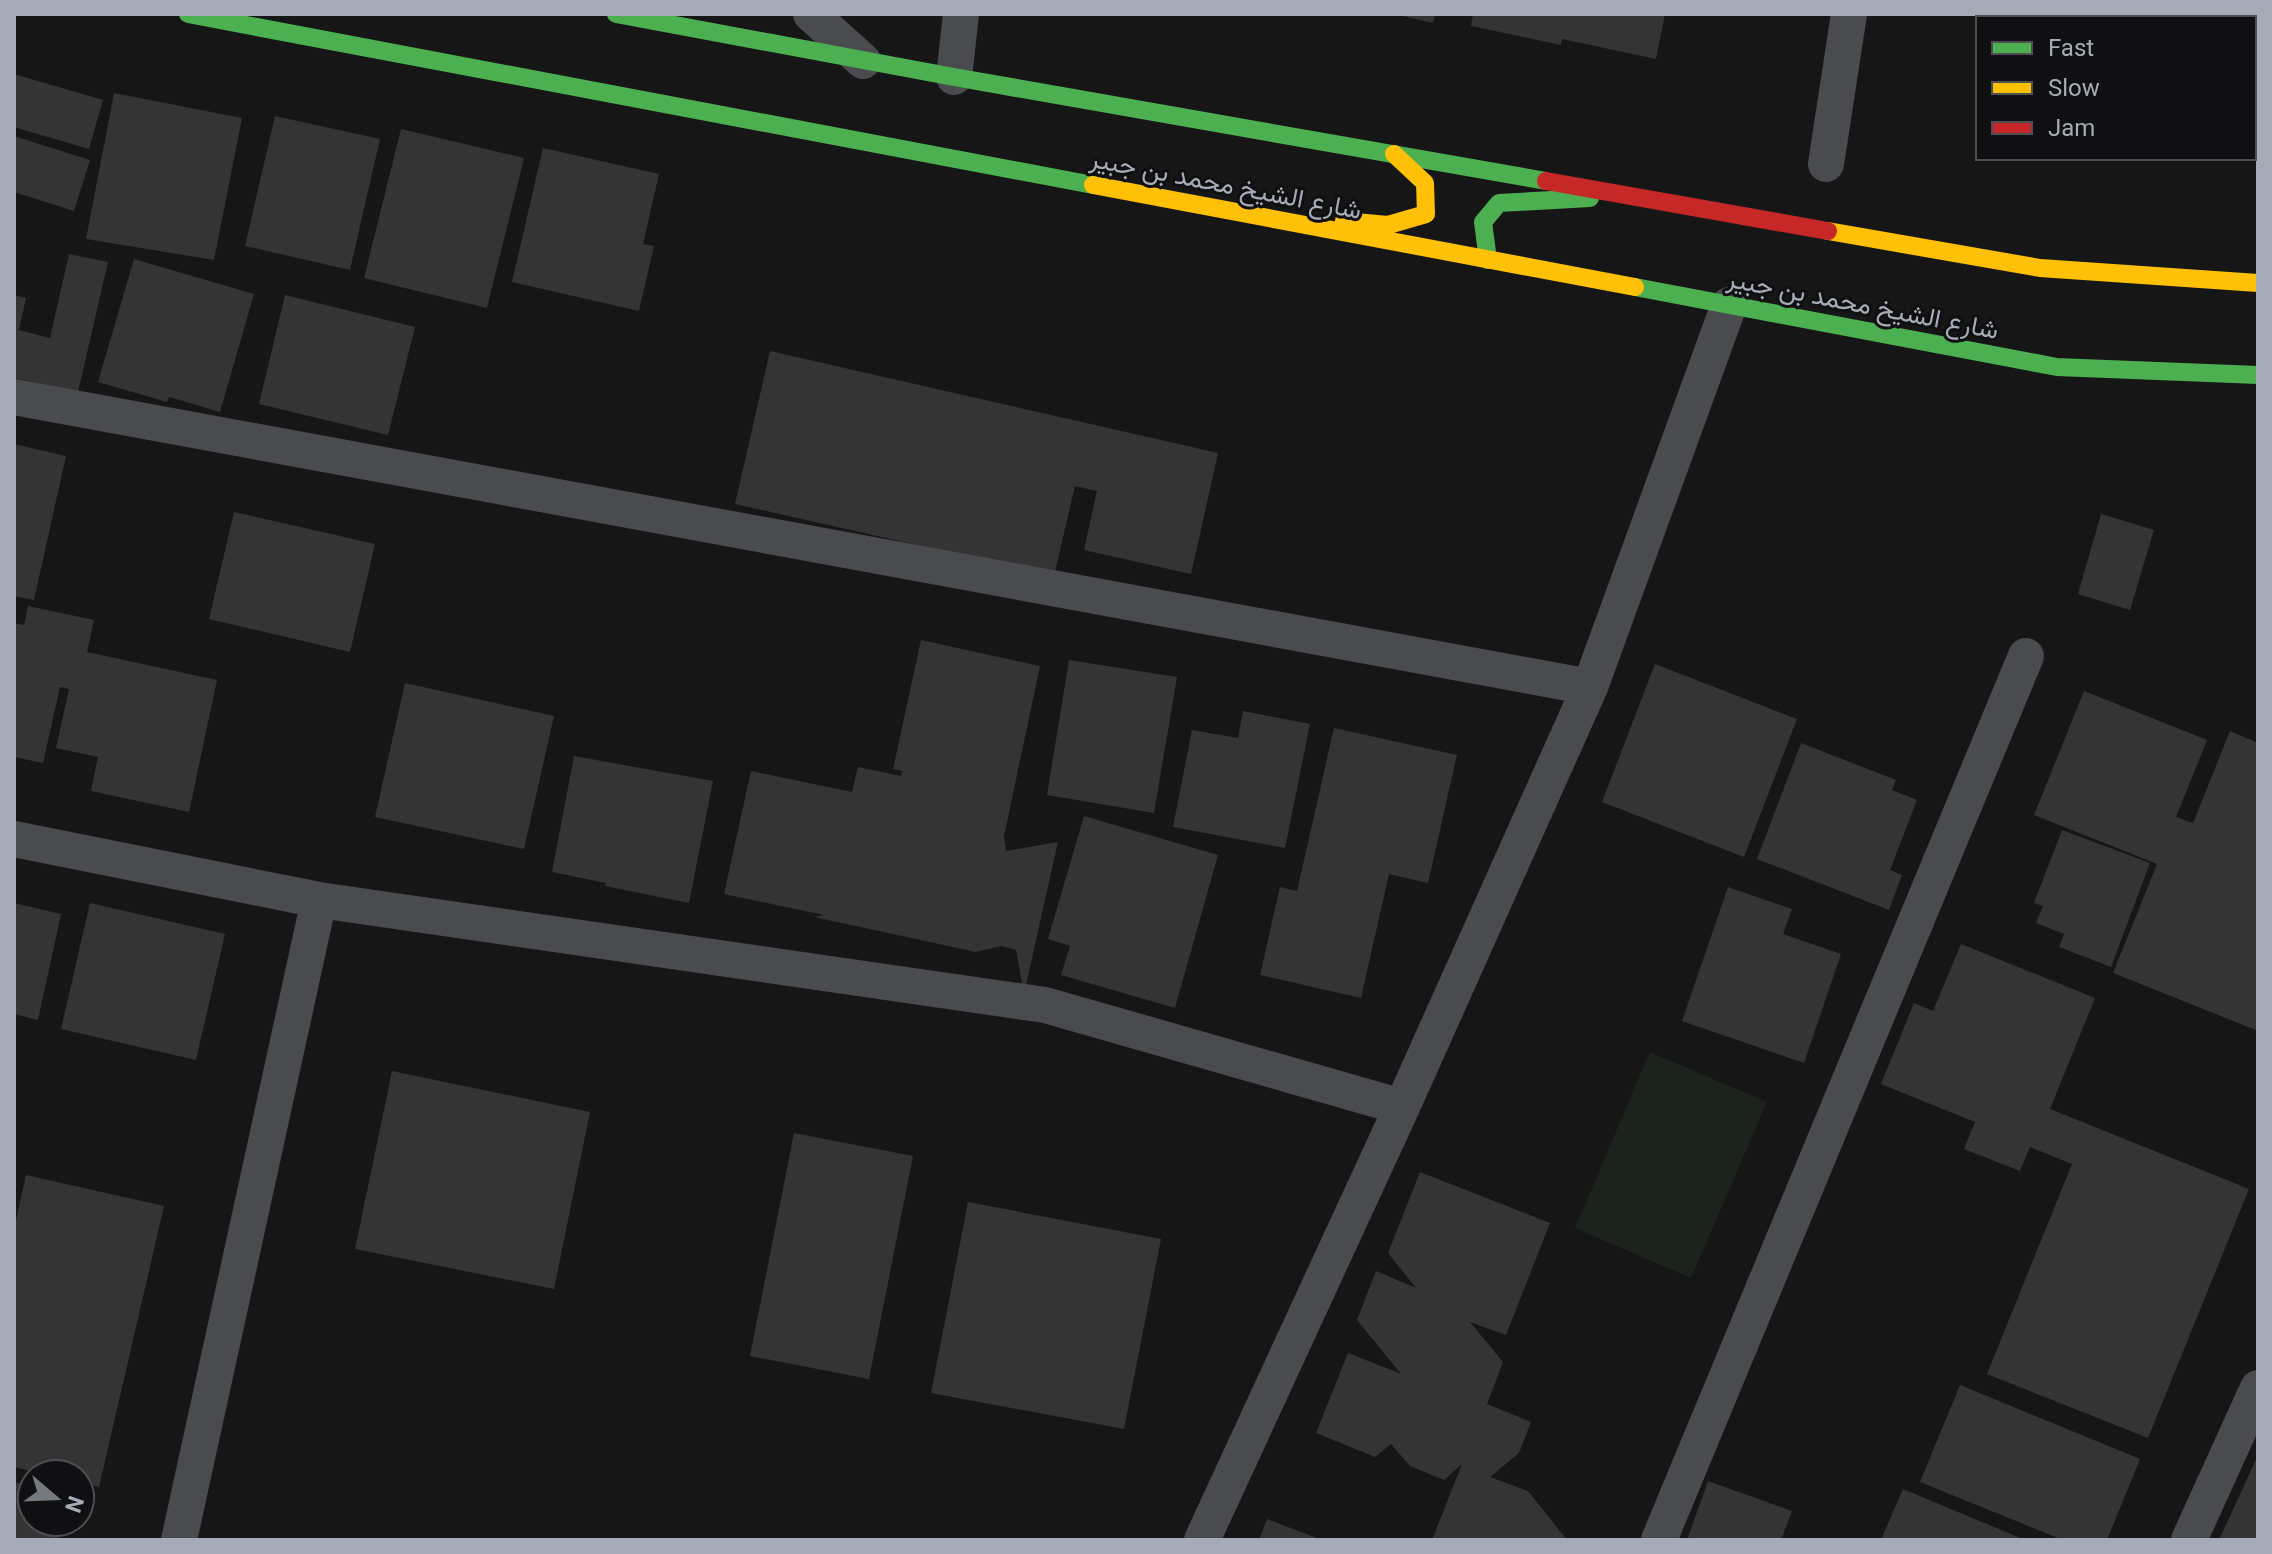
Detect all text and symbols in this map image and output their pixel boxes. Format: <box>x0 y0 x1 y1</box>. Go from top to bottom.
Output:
legend <box>1976 16 2256 160</box>
text: Fast <box>2048 34 2094 62</box>
text: Slow <box>2048 74 2100 102</box>
text: Jam <box>2048 114 2095 142</box>
street label: شارع الشيخ محمد بن جبير <box>1086 143 1364 228</box>
street label: شارع الشيخ محمد بن جبير <box>1723 263 2001 348</box>
north arrow <box>16 1458 96 1538</box>
text: N <box>60 1493 89 1516</box>

